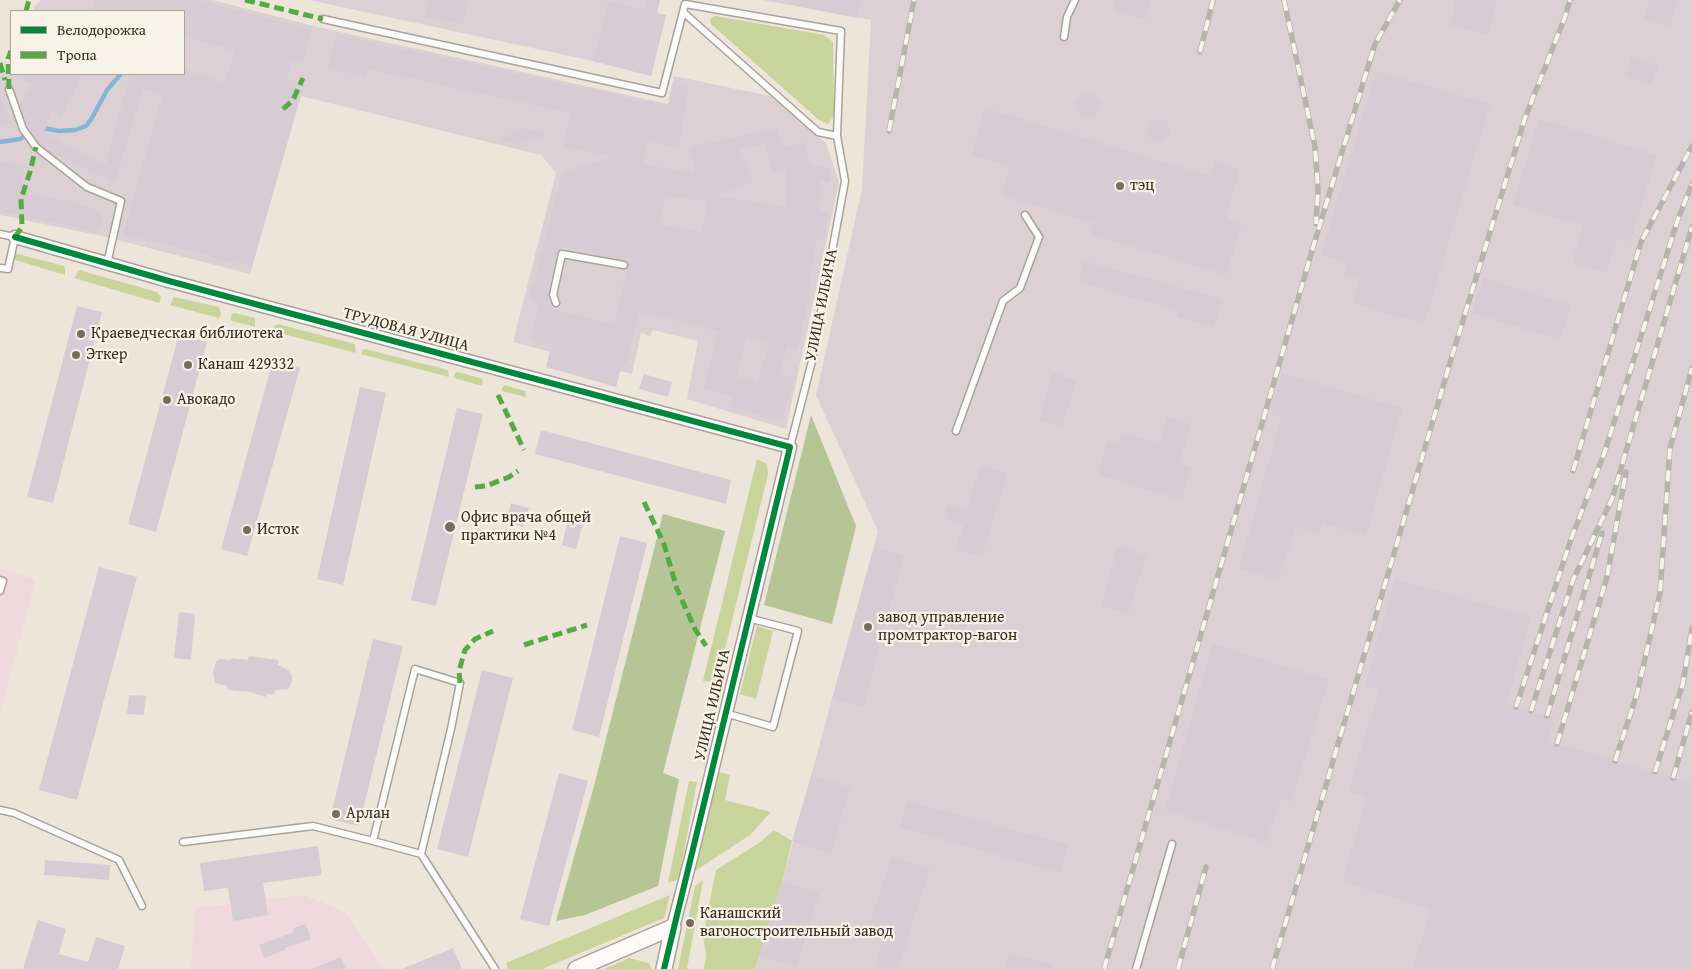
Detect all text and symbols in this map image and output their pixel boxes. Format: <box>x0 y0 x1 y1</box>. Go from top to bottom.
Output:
legend <box>10 10 185 75</box>
text: Велодорожка <box>57 19 146 40</box>
text: Тропа <box>57 44 97 65</box>
place label: тэц <box>1130 176 1154 196</box>
marker: тэц <box>1114 180 1126 192</box>
street label: УЛИЦА ИЛЬИЧА <box>802 247 842 363</box>
street label: ТРУДОВАЯ УЛИЦА <box>341 304 471 356</box>
place label: Краеведческая библиотека <box>91 324 283 344</box>
marker: Краеведческая библиотека <box>75 328 87 340</box>
place label: Эткер <box>86 345 127 365</box>
marker: Эткер <box>70 349 82 361</box>
place label: Канаш 429332 <box>198 355 294 375</box>
marker: Канаш 429332 <box>182 359 194 371</box>
place label: Авокадо <box>177 390 236 410</box>
marker: Авокадо <box>161 394 173 406</box>
place label: Офис врача общей практики №4 <box>461 508 591 546</box>
place label: Исток <box>257 520 299 540</box>
marker: Офис врача общей практики №4 <box>443 520 457 534</box>
marker: Исток <box>241 524 253 536</box>
place label: завод управление промтрактор-вагон <box>878 608 1017 646</box>
marker: завод управление промтрактор-вагон <box>862 621 874 633</box>
street label: УЛИЦА ИЛЬИЧА <box>691 647 735 763</box>
place label: Арлан <box>346 804 390 824</box>
marker: Арлан <box>330 808 342 820</box>
place label: Канашский вагоностроительный завод <box>700 904 893 942</box>
marker: Канашский вагоностроительный завод <box>684 917 696 929</box>

